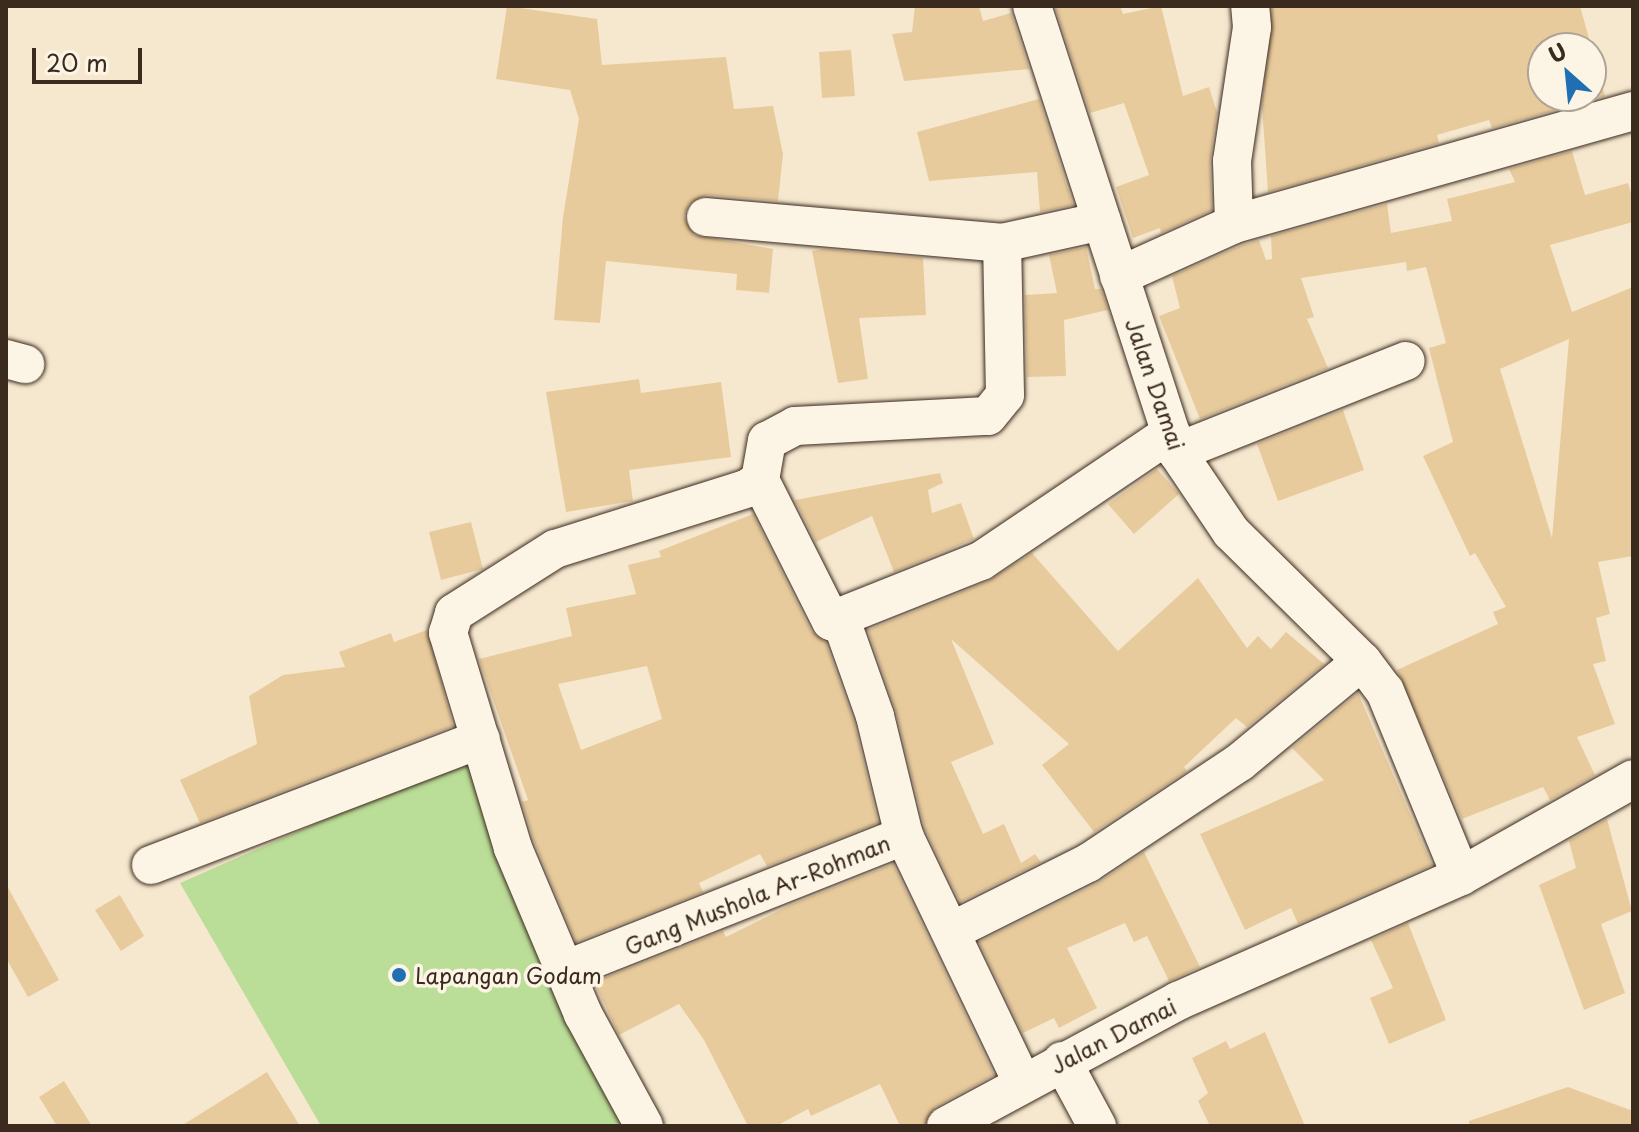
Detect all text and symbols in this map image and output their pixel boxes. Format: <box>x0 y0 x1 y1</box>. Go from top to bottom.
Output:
scale bar <box>36 32 146 82</box>
north arrow <box>1527 32 1607 112</box>
text: U <box>1542 33 1572 70</box>
text: 20 m <box>46 44 108 80</box>
street label: Jalan Damai <box>1121 314 1191 454</box>
street label: Gang Mushola Ar-Rohman <box>620 829 894 959</box>
place label: Lapangan Godam <box>415 962 602 988</box>
marker: Lapangan Godam <box>390 966 408 984</box>
street label: Jalan Damai <box>1045 992 1181 1078</box>

